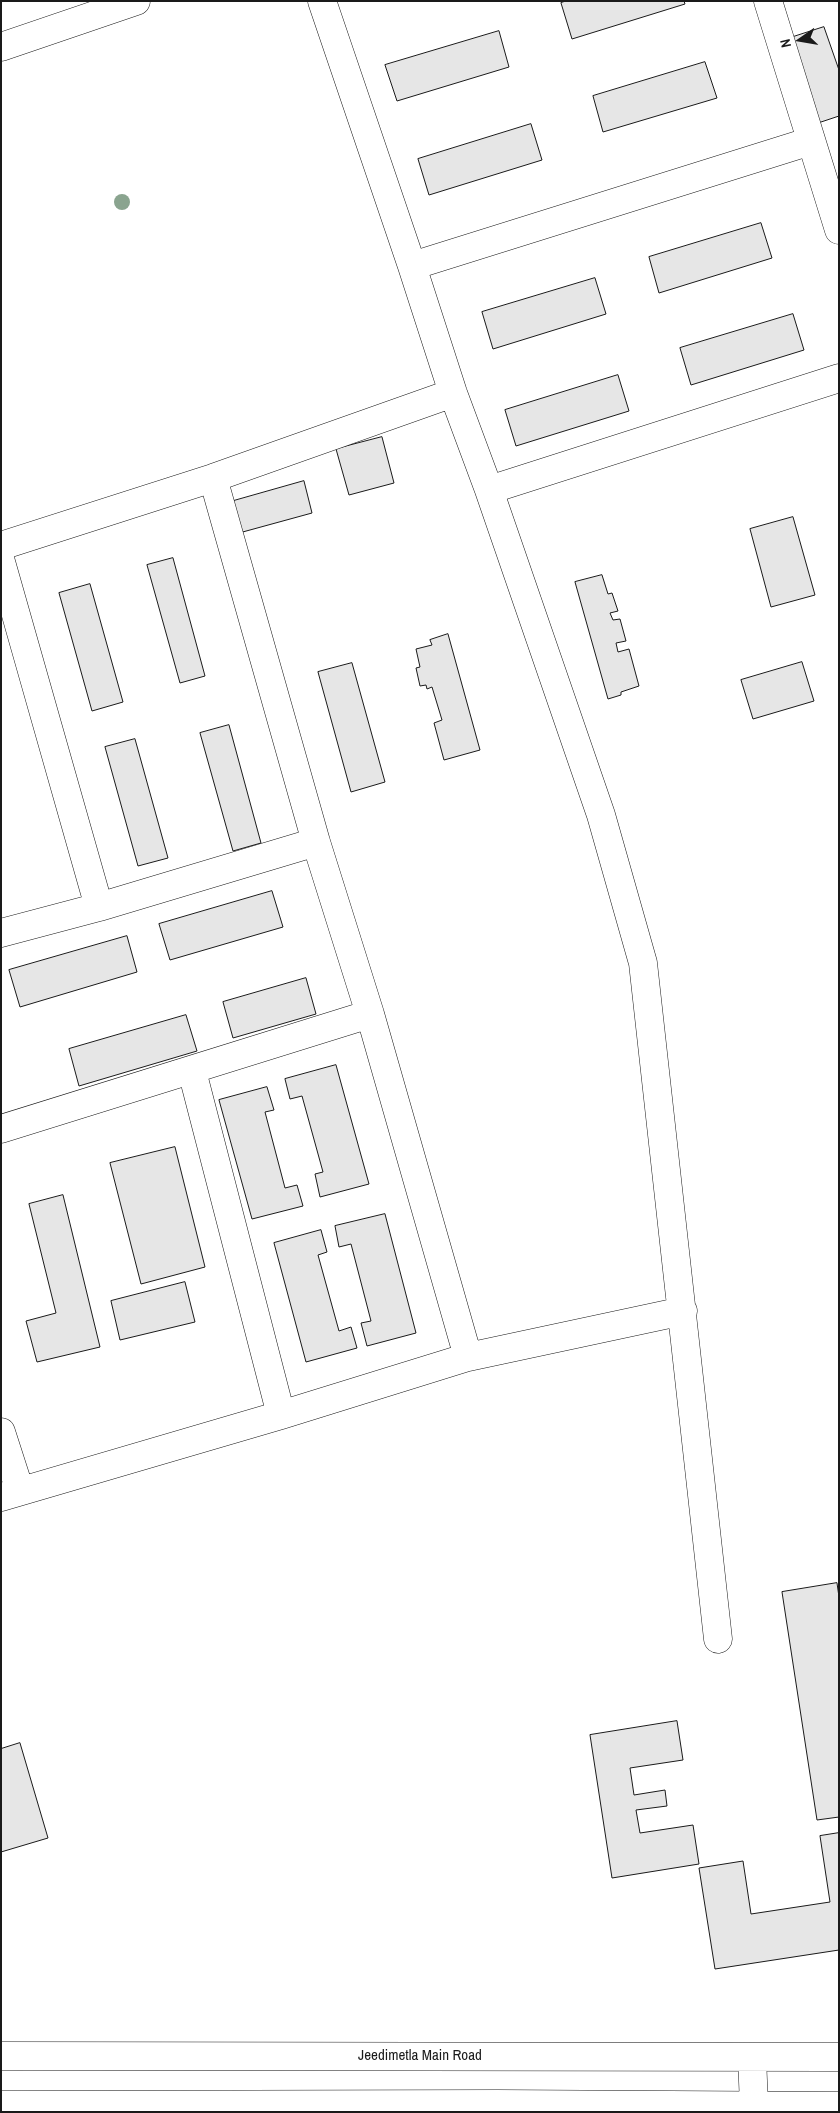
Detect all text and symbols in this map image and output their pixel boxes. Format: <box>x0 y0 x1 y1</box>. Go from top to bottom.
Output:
north arrow <box>775 15 825 65</box>
text: N <box>776 37 795 49</box>
street label: Jeedimetla Main Road <box>358 2047 482 2065</box>

